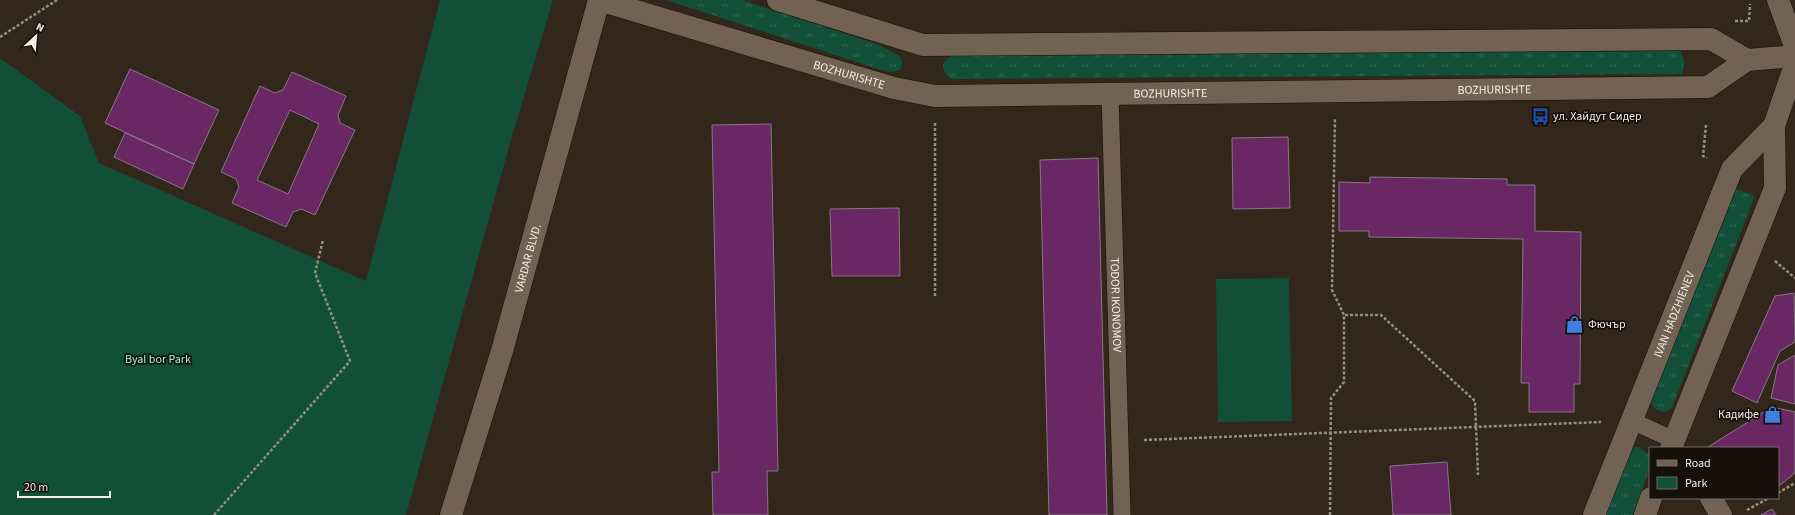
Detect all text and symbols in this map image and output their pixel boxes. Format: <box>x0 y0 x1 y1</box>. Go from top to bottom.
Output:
north arrow <box>16 16 56 56</box>
text: N <box>34 19 47 36</box>
street label: BOZHURISHTE <box>811 56 887 93</box>
street label: BOZHURISHTE <box>1457 81 1531 98</box>
street label: BOZHURISHTE <box>1133 84 1207 102</box>
bus stop icon: ул. Хайдут Сидер <box>1530 106 1550 126</box>
place label: ул. Хайдут Сидер <box>1553 108 1642 125</box>
street label: VARDAR BLVD. <box>510 222 545 295</box>
street label: TODOR IKONOMOV <box>1106 257 1126 353</box>
street label: IVAN HADZHIENEV <box>1649 268 1699 360</box>
shop icon: Фючър <box>1565 314 1585 334</box>
place label: Фючър <box>1588 316 1626 333</box>
park label: Byal bor Park <box>125 351 191 368</box>
shop icon: Кадифе <box>1762 404 1782 424</box>
place label: Кадифе <box>1718 406 1759 423</box>
legend <box>1649 447 1779 499</box>
text: Road <box>1685 455 1711 472</box>
scale bar <box>18 473 110 499</box>
text: Park <box>1685 475 1707 492</box>
text: 20 m <box>24 479 48 496</box>

